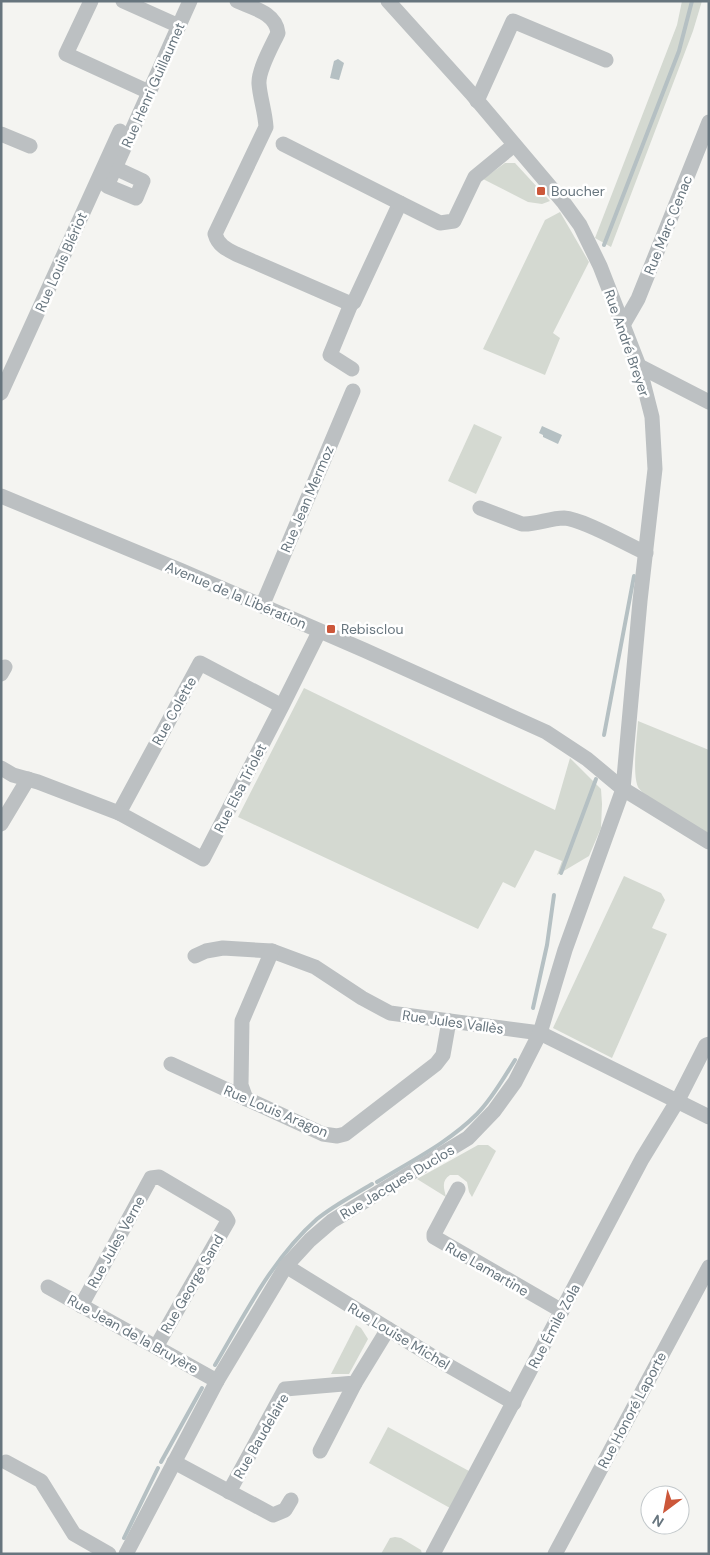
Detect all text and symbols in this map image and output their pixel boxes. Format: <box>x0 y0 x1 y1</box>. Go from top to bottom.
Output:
street label: Rue Henri Guillaumet <box>117 20 189 150</box>
street label: Rue Marc Cenac <box>640 173 696 277</box>
place label: Boucher <box>551 182 605 200</box>
marker: Boucher <box>535 185 547 197</box>
street label: Rue Louis Blériot <box>31 209 91 315</box>
street label: Rue André Breyer <box>600 287 654 399</box>
street label: Rue Jean Mermoz <box>276 443 338 555</box>
street label: Avenue de la Libération <box>163 557 309 633</box>
place label: Rebisclou <box>341 620 403 638</box>
marker: Rebisclou <box>325 623 337 635</box>
street label: Rue Colette <box>148 673 200 749</box>
street label: Rue Elsa Triolet <box>210 740 270 836</box>
street label: Rue Jules Vallès <box>401 1006 505 1038</box>
street label: Rue Louis Aragon <box>221 1081 331 1141</box>
street label: Rue Jacques Duclos <box>337 1141 457 1223</box>
street label: Rue Jules Verne <box>83 1193 149 1291</box>
street label: Rue George Sand <box>156 1231 228 1337</box>
street label: Rue Lamartine <box>442 1238 532 1300</box>
street label: Rue Émile Zola <box>524 1281 584 1371</box>
street label: Rue Jean de la Bruyère <box>64 1291 202 1377</box>
street label: Rue Louise Michel <box>345 1298 453 1374</box>
street label: Rue Honoré Laporte <box>594 1349 670 1471</box>
street label: Rue Baudelaire <box>229 1390 293 1482</box>
north arrow <box>640 1485 690 1535</box>
text: N <box>649 1511 667 1531</box>

